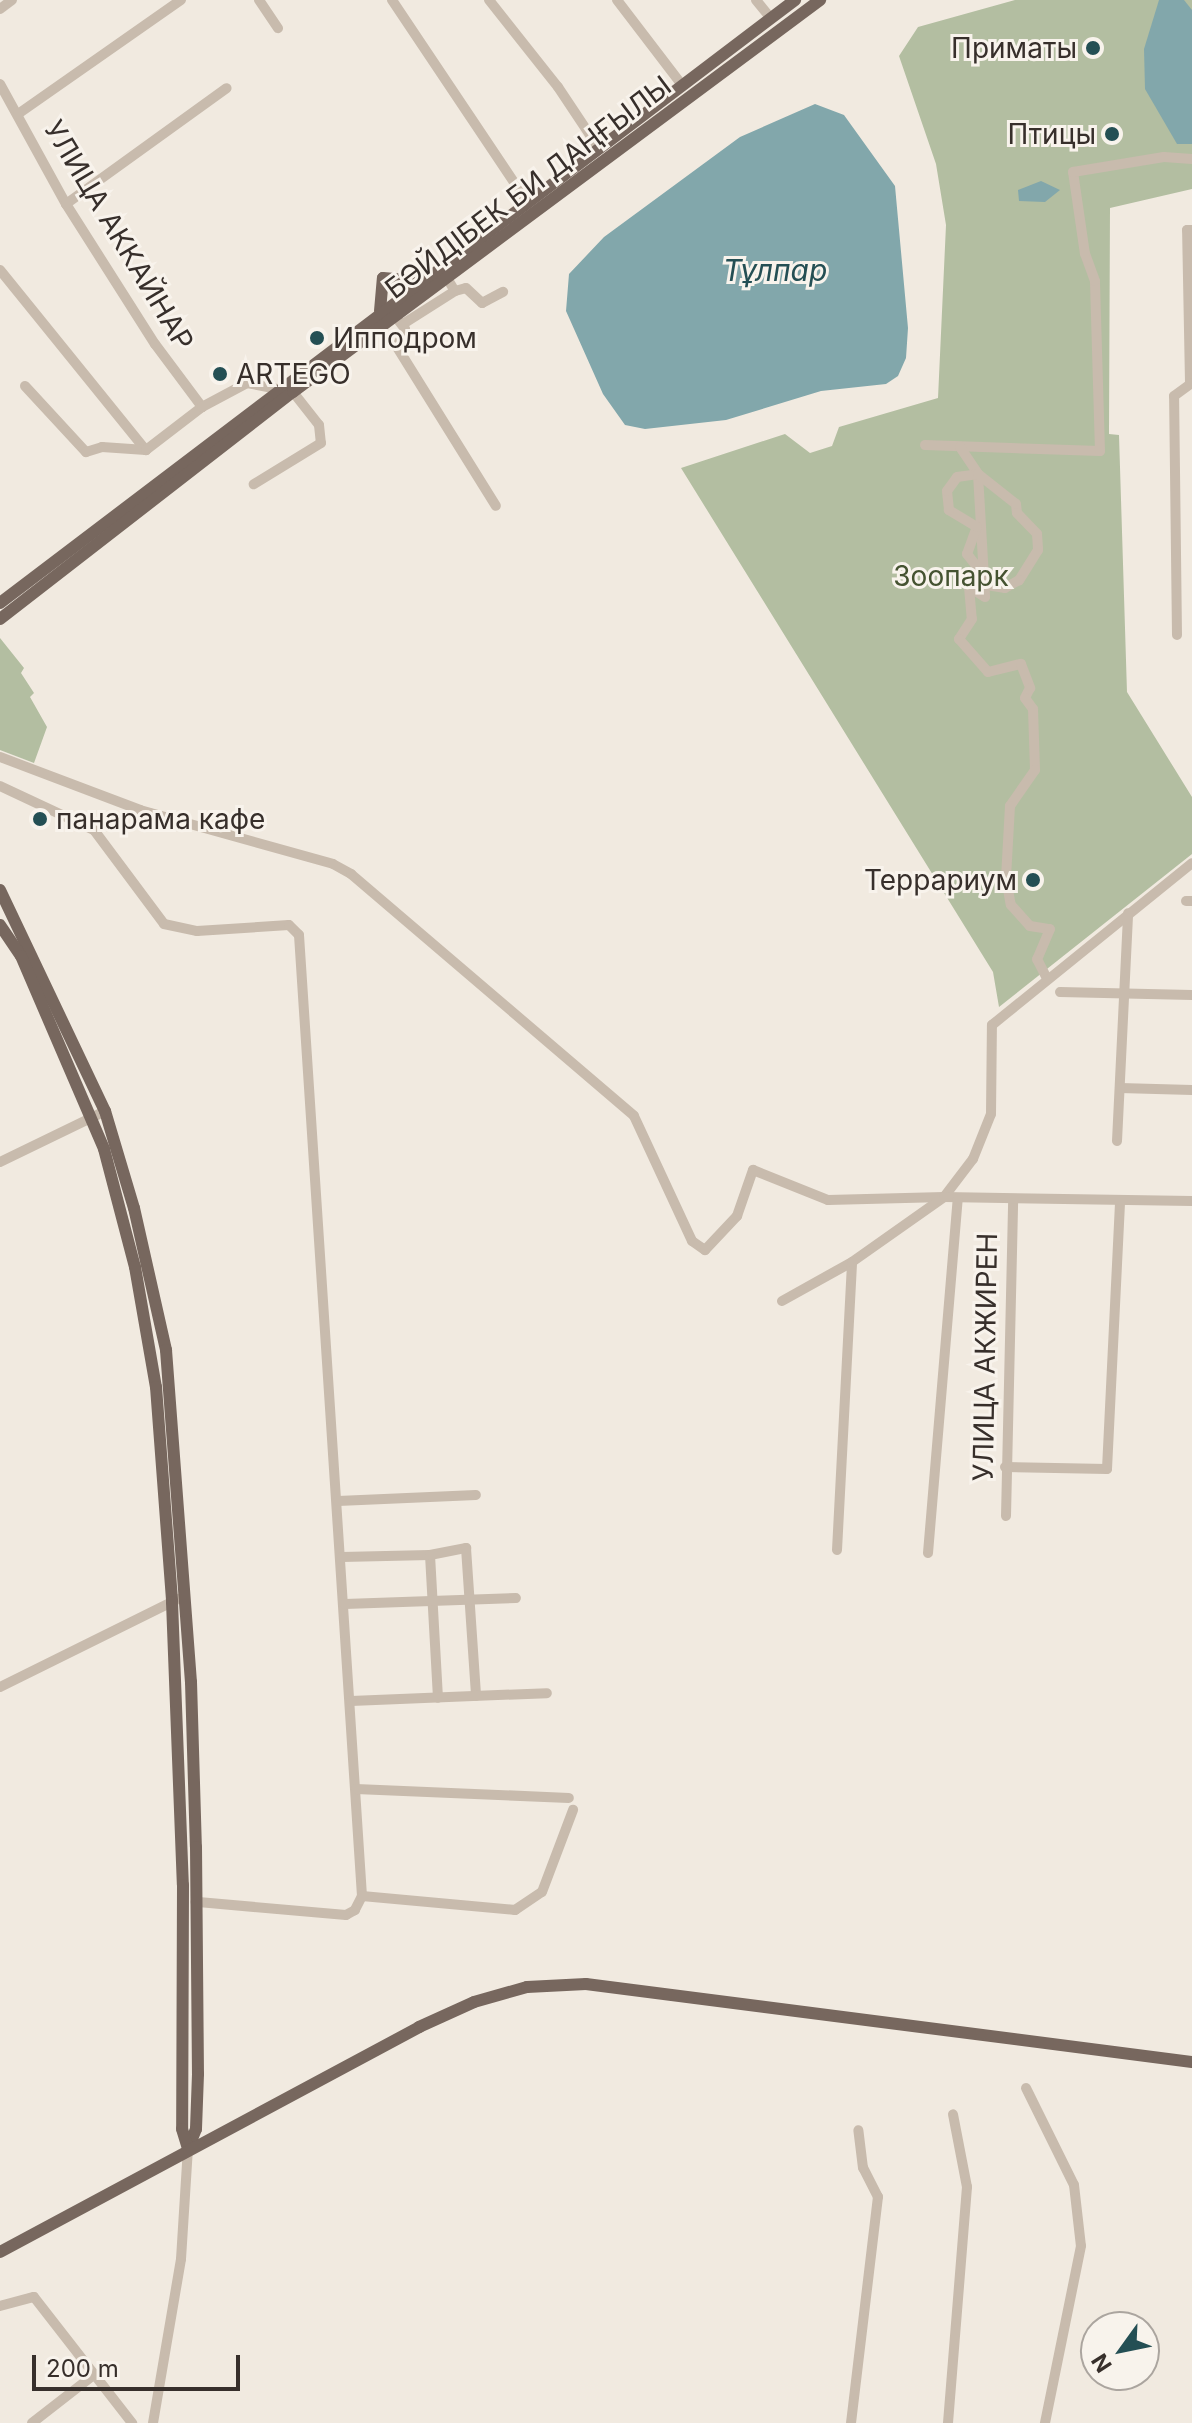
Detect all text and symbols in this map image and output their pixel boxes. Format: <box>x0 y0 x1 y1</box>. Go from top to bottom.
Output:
place label: Приматы <box>951 31 1077 65</box>
marker: Приматы <box>1084 39 1102 57</box>
street label: БӘЙДІБЕК БИ ДАҢҒЫЛЫ <box>378 68 678 306</box>
street label: УЛИЦА АККАЙНАР <box>37 114 201 356</box>
place label: Птицы <box>1007 117 1096 151</box>
marker: Птицы <box>1103 125 1121 143</box>
water label: Тұлпар <box>723 252 827 288</box>
place label: Ипподром <box>333 321 477 355</box>
marker: Ипподром <box>308 329 326 347</box>
place label: ARTEGO <box>236 357 351 391</box>
marker: ARTEGO <box>211 365 229 383</box>
park label: Зоопарк <box>893 559 1009 593</box>
place label: панарама кафе <box>56 802 265 836</box>
marker: панарама кафе <box>31 810 49 828</box>
place label: Террариум <box>864 863 1017 897</box>
marker: Террариум <box>1024 871 1042 889</box>
street label: УЛИЦА АКЖИРЕН <box>966 1232 1004 1482</box>
north arrow <box>1080 2311 1160 2391</box>
scale bar <box>36 2339 244 2389</box>
text: N <box>1086 2349 1117 2377</box>
text: 200 m <box>46 2354 119 2383</box>

